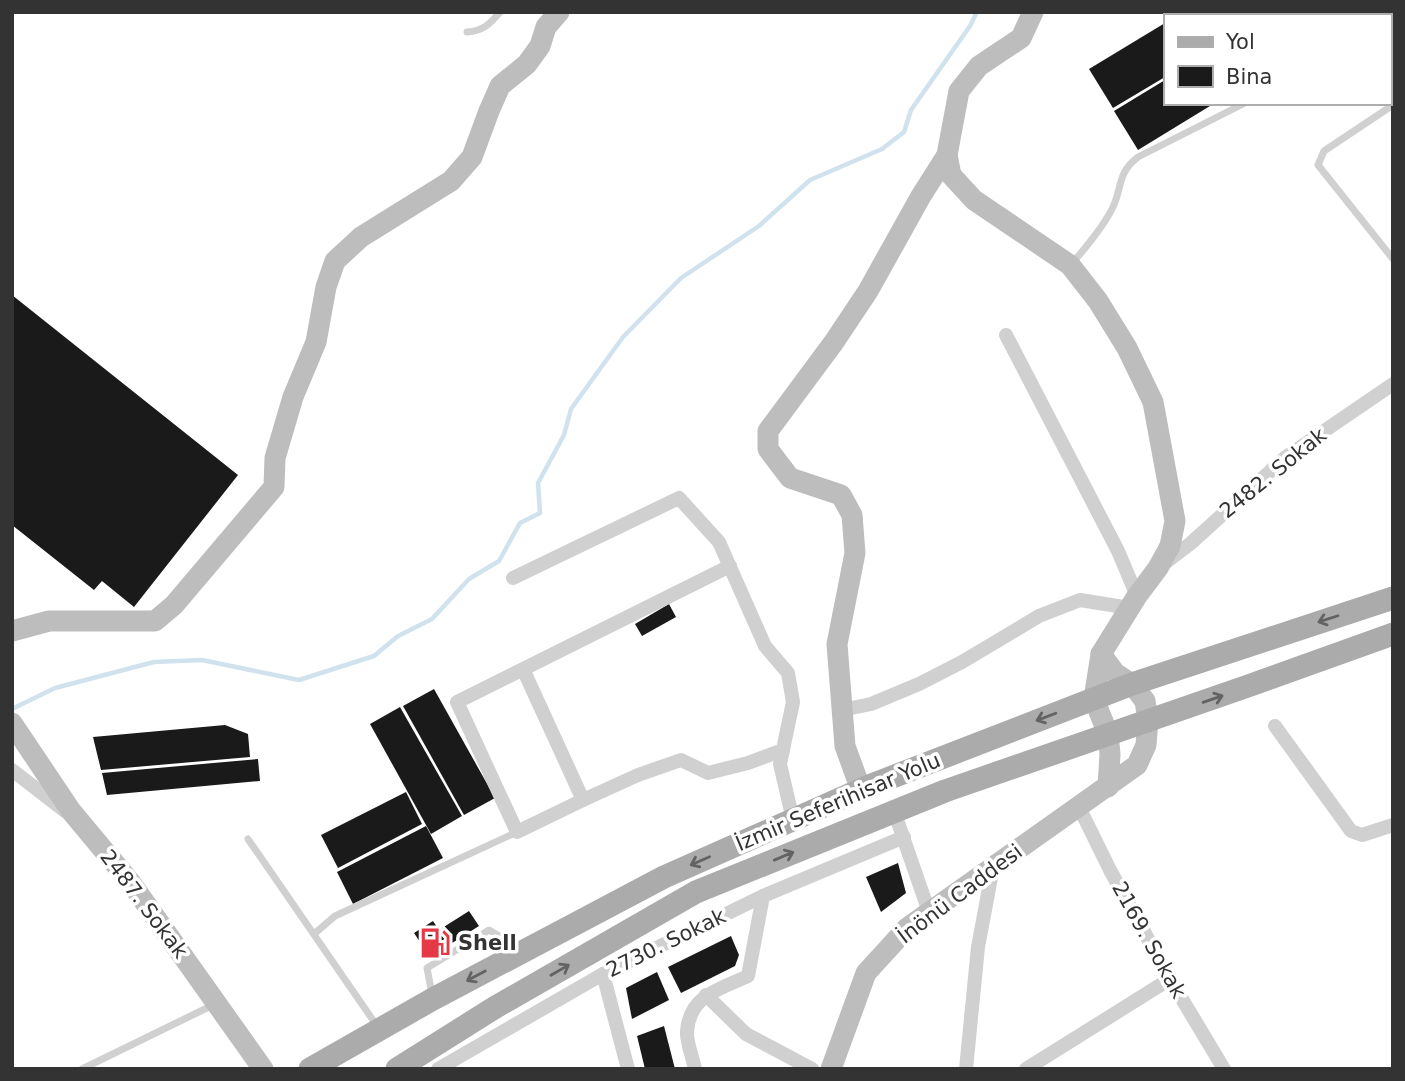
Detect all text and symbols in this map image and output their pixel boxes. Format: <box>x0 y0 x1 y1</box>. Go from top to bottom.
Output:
legend <box>1164 14 1391 105</box>
text: Yol <box>1225 30 1255 54</box>
text: Bina <box>1226 65 1272 89</box>
street label: 2482. Sokak <box>1215 422 1332 523</box>
one-way arrow <box>1317 614 1339 626</box>
one-way arrow <box>1201 691 1223 704</box>
one-way arrow <box>1036 712 1057 725</box>
street label: İzmir Seferihisar Yolu <box>732 747 944 856</box>
street label: İnönü Caddesi <box>892 839 1027 949</box>
street label: 2487. Sokak <box>95 845 193 964</box>
one-way arrow <box>773 848 795 861</box>
one-way arrow <box>690 855 711 868</box>
street label: 2169. Sokak <box>1107 877 1191 1003</box>
street label: 2730. Sokak <box>602 903 730 982</box>
fuel station icon: Shell <box>418 926 452 960</box>
place label: Shell <box>458 931 517 955</box>
one-way arrow <box>550 963 570 977</box>
one-way arrow <box>466 970 487 983</box>

